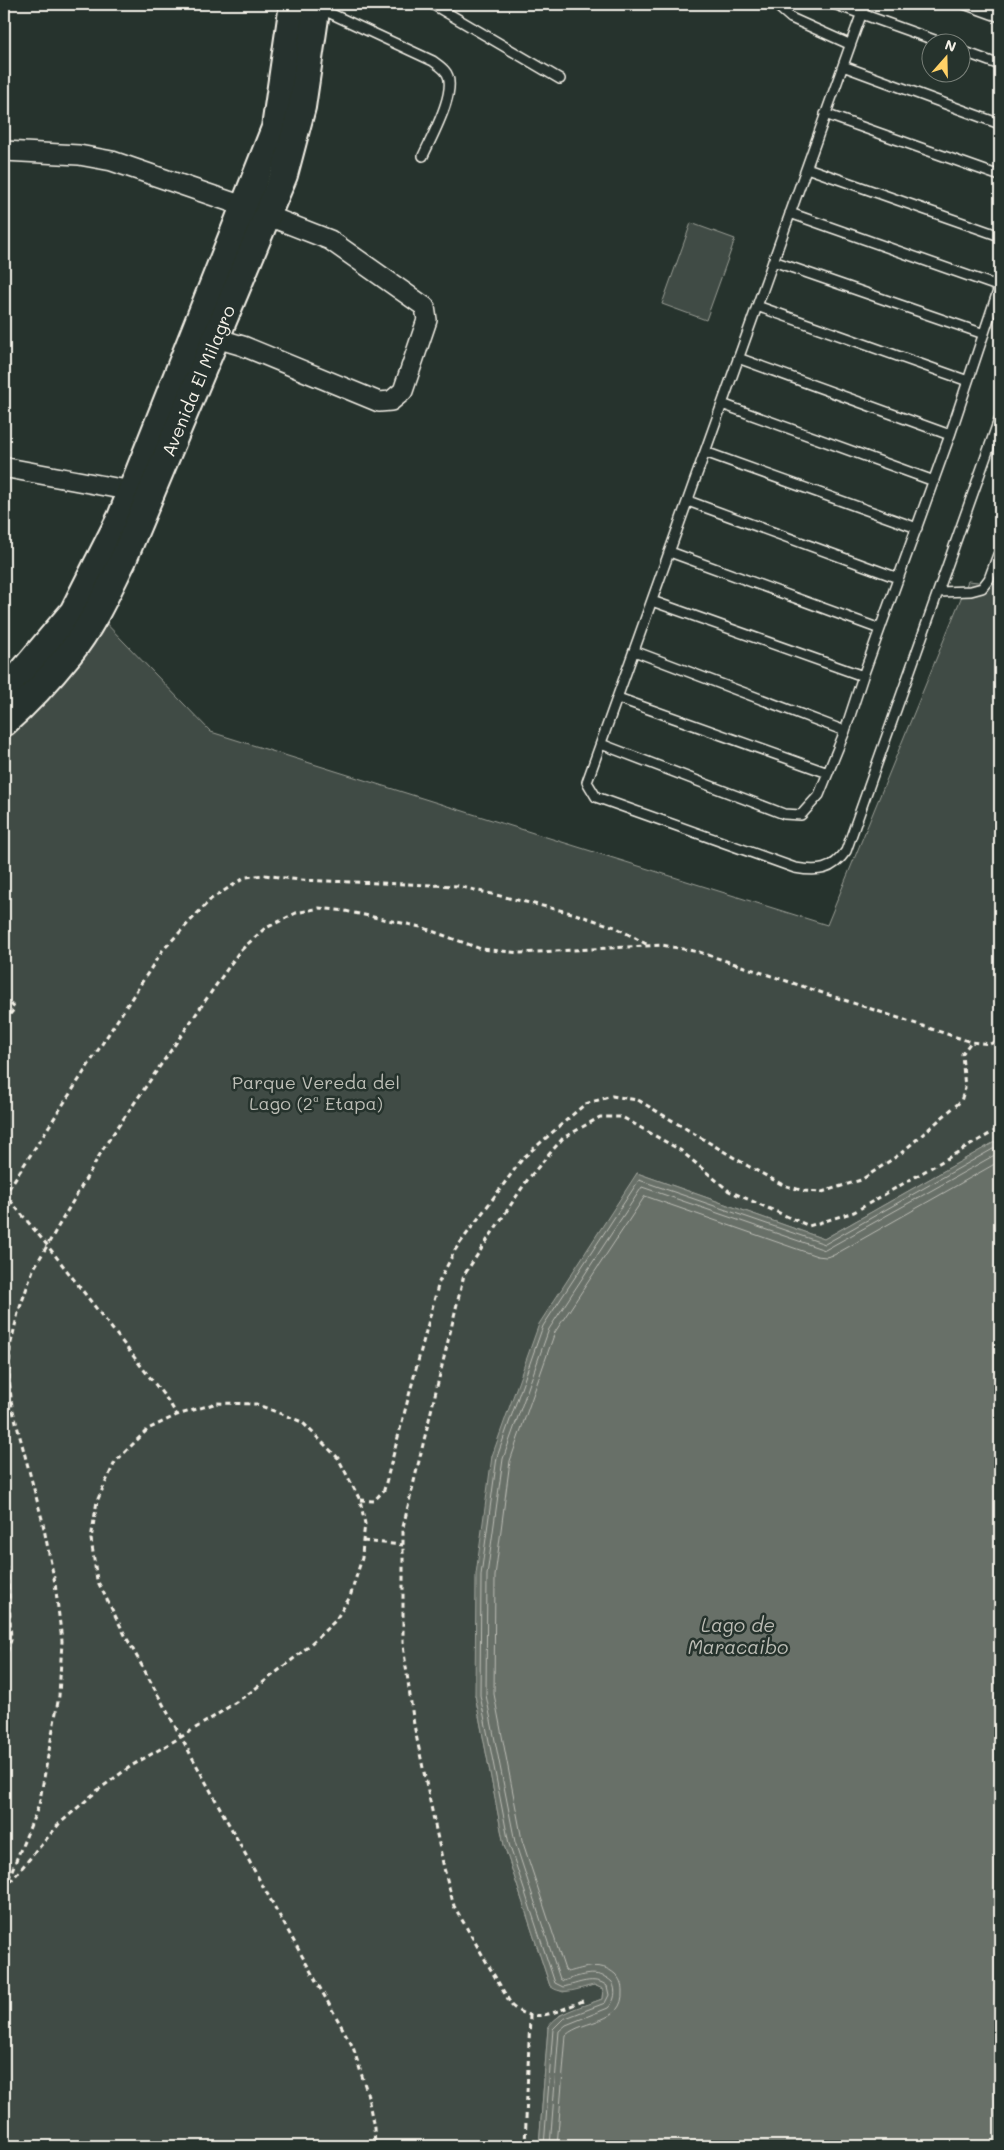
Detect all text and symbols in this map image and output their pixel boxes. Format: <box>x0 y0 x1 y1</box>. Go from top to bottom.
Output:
north arrow <box>922 32 972 82</box>
text: N <box>942 35 959 56</box>
street label: Avenida El Milagro <box>156 301 240 460</box>
park label: Parque Vereda del Lago (2ª Etapa) <box>232 1070 400 1115</box>
water label: Lago de Maracaibo <box>688 1612 788 1659</box>

